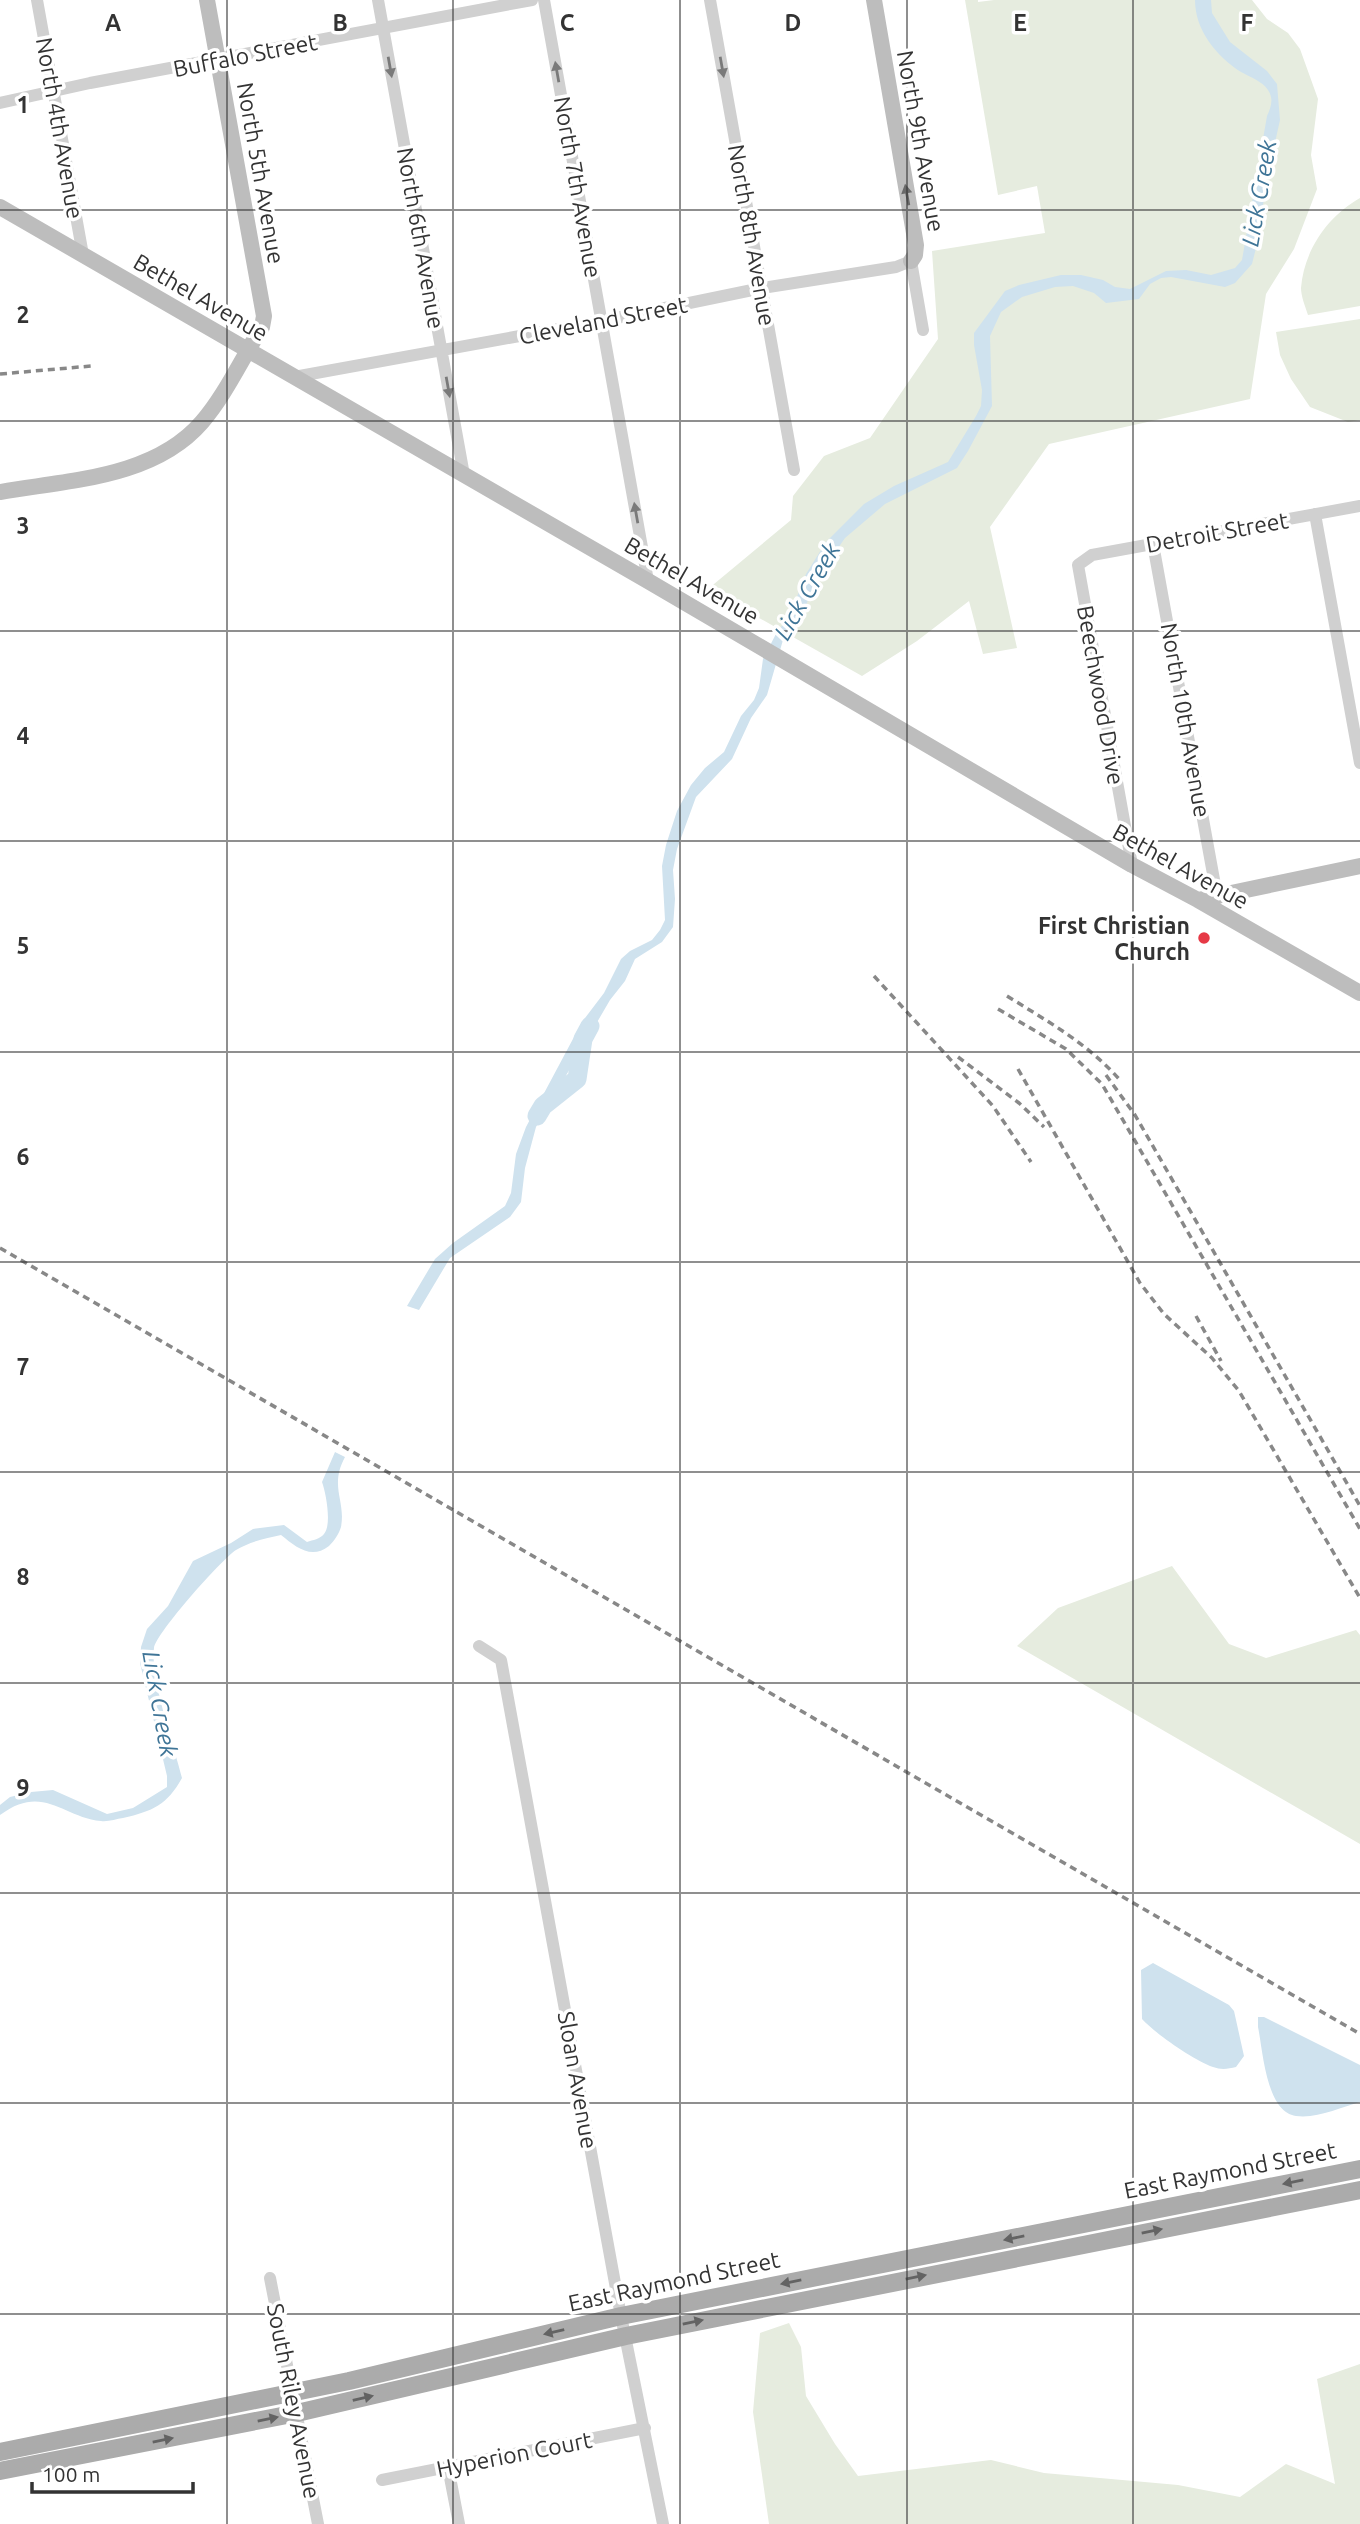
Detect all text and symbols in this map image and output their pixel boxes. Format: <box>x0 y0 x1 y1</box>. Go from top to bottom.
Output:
text: A <box>105 10 121 35</box>
text: B <box>332 10 348 35</box>
text: C <box>560 10 575 35</box>
text: D <box>785 10 801 35</box>
text: E <box>1013 10 1027 35</box>
text: F <box>1241 10 1254 35</box>
street label: Buffalo Street <box>171 29 319 81</box>
street label: North 4th Avenue <box>32 35 88 221</box>
street label: North 9th Avenue <box>893 48 949 234</box>
one-way arrow <box>384 56 395 78</box>
one-way arrow <box>717 56 728 78</box>
one-way arrow <box>551 61 562 83</box>
street label: North 5th Avenue <box>233 80 289 266</box>
text: 1 <box>17 92 29 117</box>
street label: North 7th Avenue <box>550 94 606 280</box>
water label: Lick Creek <box>1236 137 1282 248</box>
street label: North 8th Avenue <box>724 142 780 328</box>
street label: North 6th Avenue <box>393 145 449 331</box>
one-way arrow <box>901 184 912 206</box>
street label: Bethel Avenue <box>129 248 273 346</box>
street label: Cleveland Street <box>517 291 689 349</box>
text: 2 <box>17 302 29 327</box>
one-way arrow <box>442 377 453 399</box>
one-way arrow <box>630 502 641 524</box>
street label: Detroit Street <box>1144 507 1290 557</box>
text: 3 <box>17 513 29 538</box>
street label: Bethel Avenue <box>620 531 764 629</box>
water label: Lick Creek <box>768 537 846 644</box>
street label: Beechwood Drive <box>1073 603 1129 787</box>
street label: North 10th Avenue <box>1157 621 1215 819</box>
text: 4 <box>17 723 30 748</box>
street label: Bethel Avenue <box>1109 818 1253 914</box>
place label: First Christian Church <box>1038 913 1190 964</box>
marker: First Christian Church <box>1196 930 1212 946</box>
text: 5 <box>17 933 29 958</box>
text: 6 <box>17 1144 30 1169</box>
text: 7 <box>17 1354 29 1379</box>
text: 8 <box>17 1564 29 1589</box>
water label: Lick Creek <box>137 1649 183 1760</box>
text: 9 <box>17 1775 29 1800</box>
street label: Sloan Avenue <box>554 2009 602 2151</box>
street label: East Raymond Street <box>1122 2137 1338 2203</box>
one-way arrow <box>1282 2176 1304 2187</box>
one-way arrow <box>1141 2225 1163 2236</box>
one-way arrow <box>1003 2232 1025 2243</box>
street label: East Raymond Street <box>566 2246 782 2316</box>
one-way arrow <box>905 2271 927 2282</box>
one-way arrow <box>780 2276 802 2287</box>
street label: South Riley Avenue <box>263 2301 325 2501</box>
one-way arrow <box>682 2316 704 2327</box>
one-way arrow <box>543 2327 565 2338</box>
one-way arrow <box>353 2392 375 2403</box>
one-way arrow <box>257 2413 279 2424</box>
street label: Hyperion Court <box>434 2427 594 2481</box>
one-way arrow <box>152 2434 174 2445</box>
scale bar <box>32 2450 192 2494</box>
text: 100 m <box>42 2462 100 2486</box>

